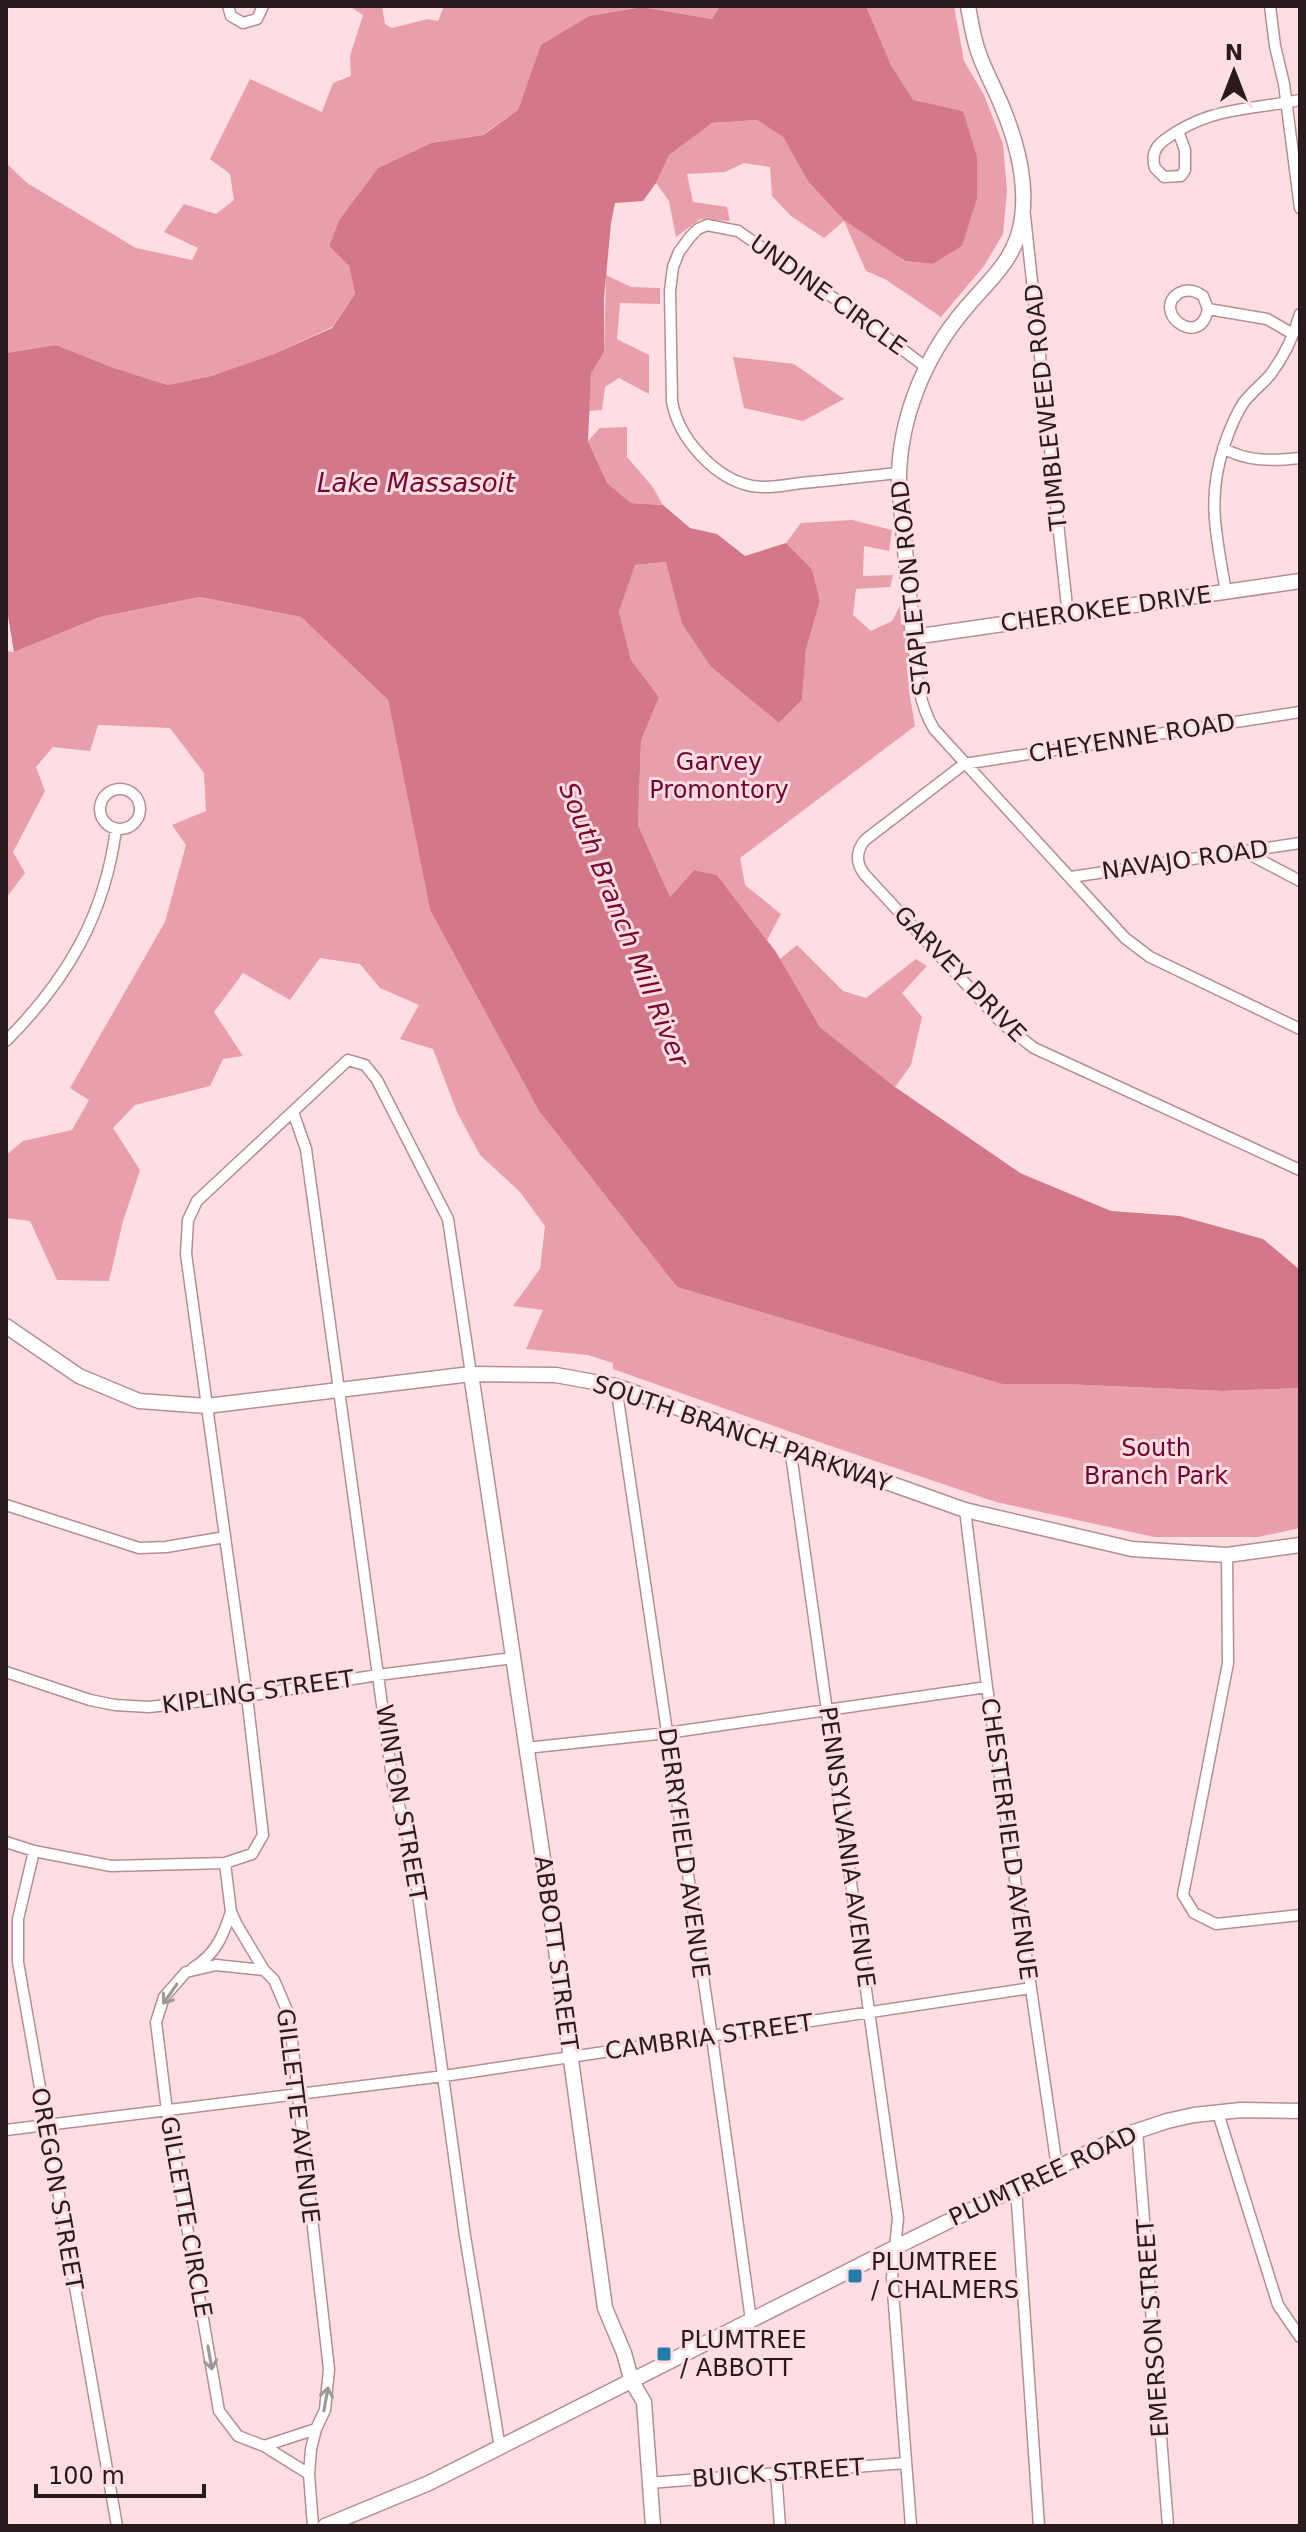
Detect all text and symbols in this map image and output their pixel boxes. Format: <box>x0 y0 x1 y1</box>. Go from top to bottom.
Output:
north arrow <box>1194 32 1274 112</box>
text: N <box>1225 40 1243 65</box>
street label: UNDINE CIRCLE <box>744 229 912 361</box>
street label: TUMBLEWEED ROAD <box>1019 282 1073 533</box>
water label: Lake Massasoit <box>317 468 516 498</box>
street label: STAPLETON ROAD <box>886 479 936 697</box>
street label: CHEROKEE DRIVE <box>999 580 1213 638</box>
street label: CHEYENNE ROAD <box>1027 708 1237 768</box>
park label: Garvey Promontory <box>649 748 789 804</box>
water label: South Branch Mill River <box>553 778 696 1072</box>
street label: NAVAJO ROAD <box>1100 834 1270 886</box>
street label: GARVEY DRIVE <box>888 900 1032 1048</box>
street label: SOUTH BRANCH PARKWAY <box>589 1370 895 1498</box>
park label: South Branch Park <box>1084 1434 1228 1490</box>
street label: KIPLING STREET <box>160 1665 356 1719</box>
street label: CHESTERFIELD AVENUE <box>975 1696 1043 1982</box>
street label: WINTON STREET <box>370 1702 432 1904</box>
street label: PENNSYLVANIA AVENUE <box>813 1705 881 1989</box>
street label: DERRYFIELD AVENUE <box>653 1726 715 1980</box>
street label: ABBOTT STREET <box>529 1854 584 2052</box>
one-way arrow <box>161 1982 178 2004</box>
street label: GILLETTE AVENUE <box>271 2007 325 2225</box>
street label: CAMBRIA STREET <box>603 2008 815 2065</box>
street label: OREGON STREET <box>25 2085 89 2293</box>
street label: GILLETTE CIRCLE <box>155 2114 217 2320</box>
street label: PLUMTREE ROAD <box>945 2120 1141 2232</box>
street label: EMERSON STREET <box>1131 2217 1175 2438</box>
place label: PLUMTREE / CHALMERS <box>871 2248 1019 2304</box>
marker: PLUMTREE / CHALMERS <box>846 2267 864 2285</box>
place label: PLUMTREE / ABBOTT <box>680 2326 807 2382</box>
one-way arrow <box>203 2345 218 2370</box>
marker: PLUMTREE / ABBOTT <box>655 2345 673 2363</box>
one-way arrow <box>320 2387 335 2412</box>
scale bar <box>36 2448 204 2498</box>
street label: BUICK STREET <box>691 2453 865 2493</box>
text: 100 m <box>48 2462 125 2490</box>

